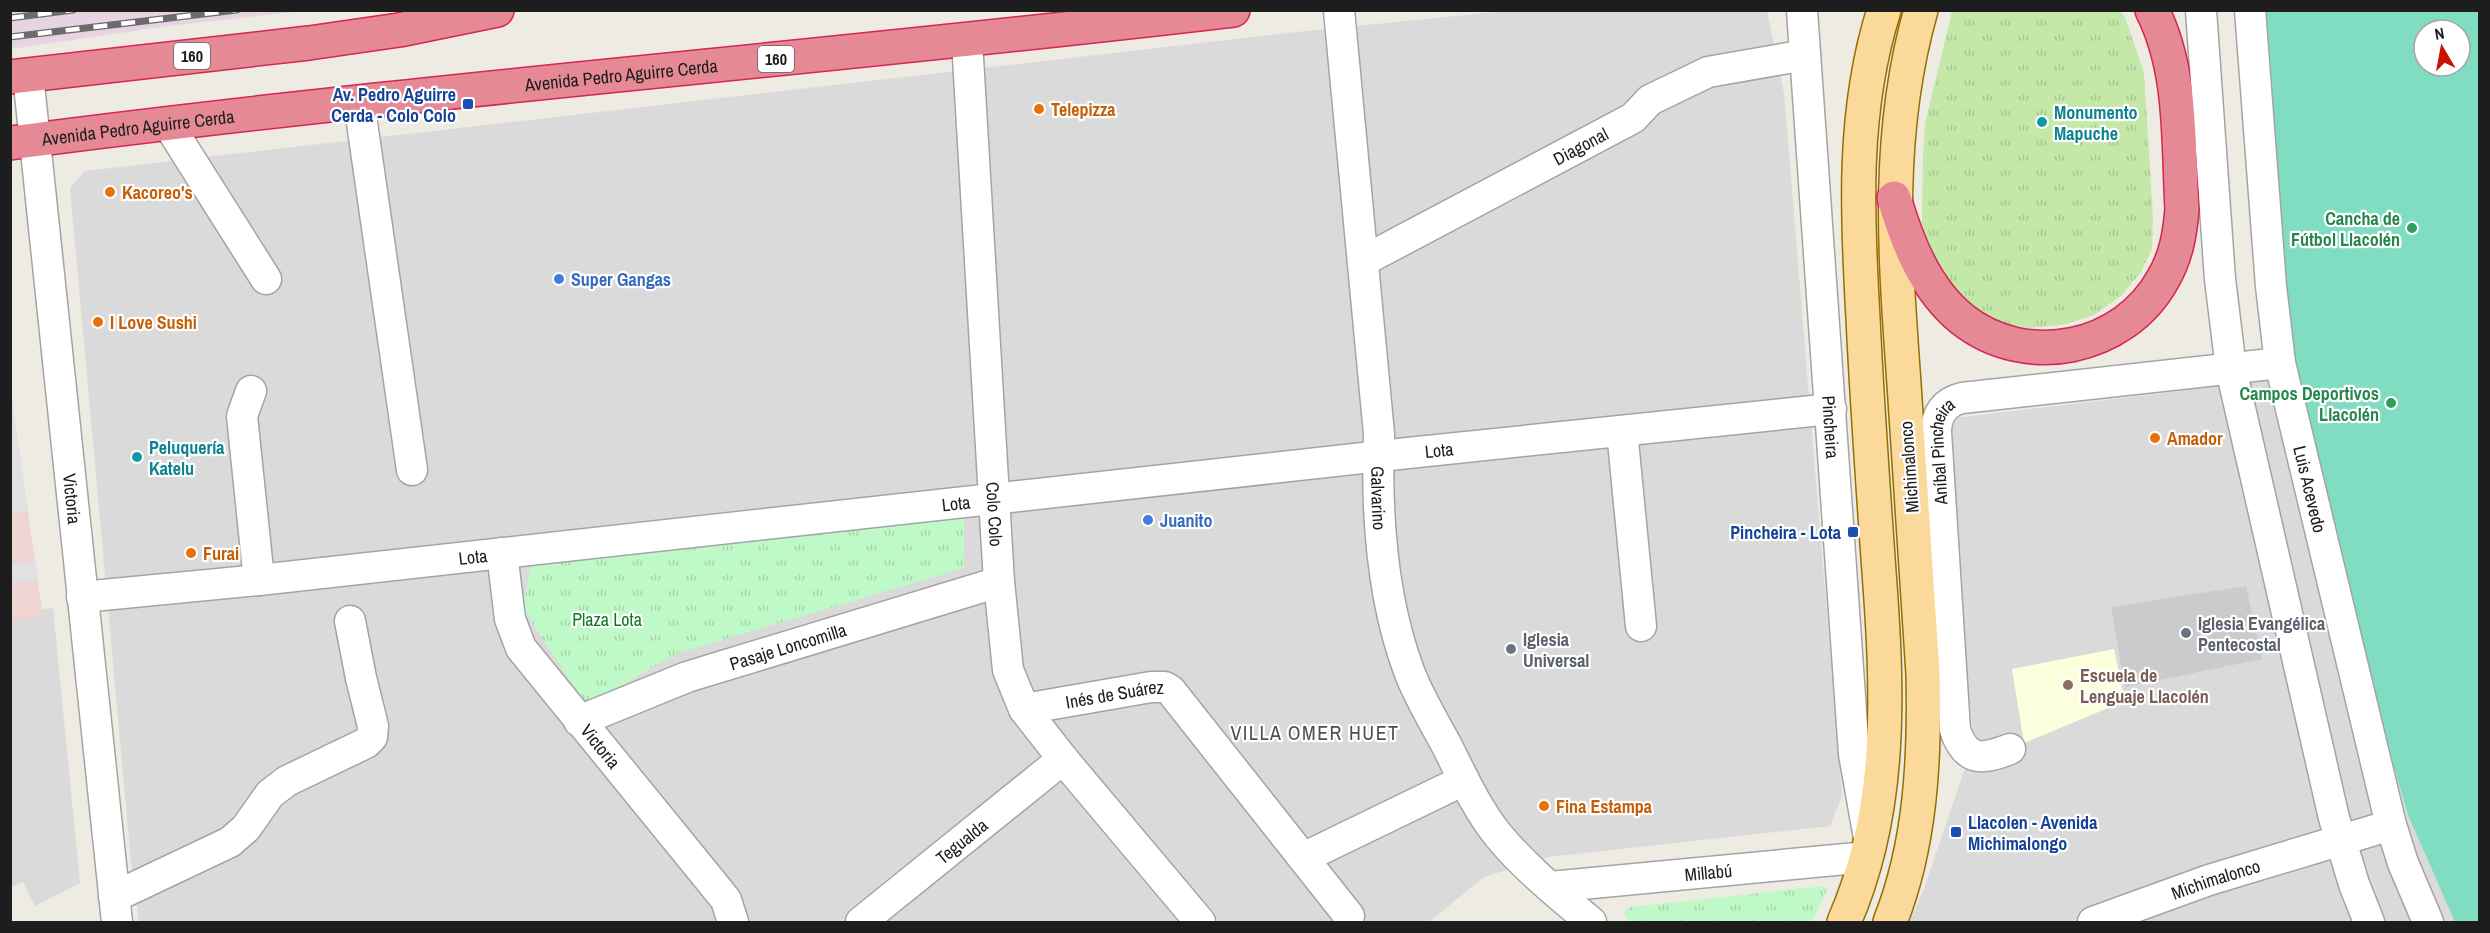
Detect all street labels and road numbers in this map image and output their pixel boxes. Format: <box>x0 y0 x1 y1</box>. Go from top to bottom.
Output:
road number: 160 <box>174 43 210 69</box>
road number: 160 <box>758 46 794 72</box>
street label: Avenida Pedro Aguirre Cerda <box>523 53 719 97</box>
street label: Avenida Pedro Aguirre Cerda <box>39 103 236 151</box>
street label: Diagonal <box>1548 121 1612 171</box>
street label: Aníbal Pincheira <box>1923 391 1959 506</box>
street label: Pincheira <box>1816 395 1846 459</box>
street label: Michimalonco <box>1893 420 1925 514</box>
street label: Lota <box>1423 436 1455 464</box>
street label: Luis Acevedo <box>2288 443 2333 535</box>
street label: Galvarino <box>1366 466 1393 531</box>
street label: Victoria <box>57 472 88 525</box>
street label: Colo Colo <box>981 481 1009 547</box>
street label: Lota <box>940 489 972 517</box>
street label: Lota <box>457 542 489 570</box>
street label: Pasaje Loncomilla <box>726 617 849 676</box>
street label: Inés de Suárez <box>1064 675 1164 714</box>
street label: Victoria <box>575 719 627 774</box>
street label: Tegualda <box>930 812 993 870</box>
street label: Michimalonco <box>2168 853 2263 905</box>
street label: Millabú <box>1683 857 1733 887</box>

